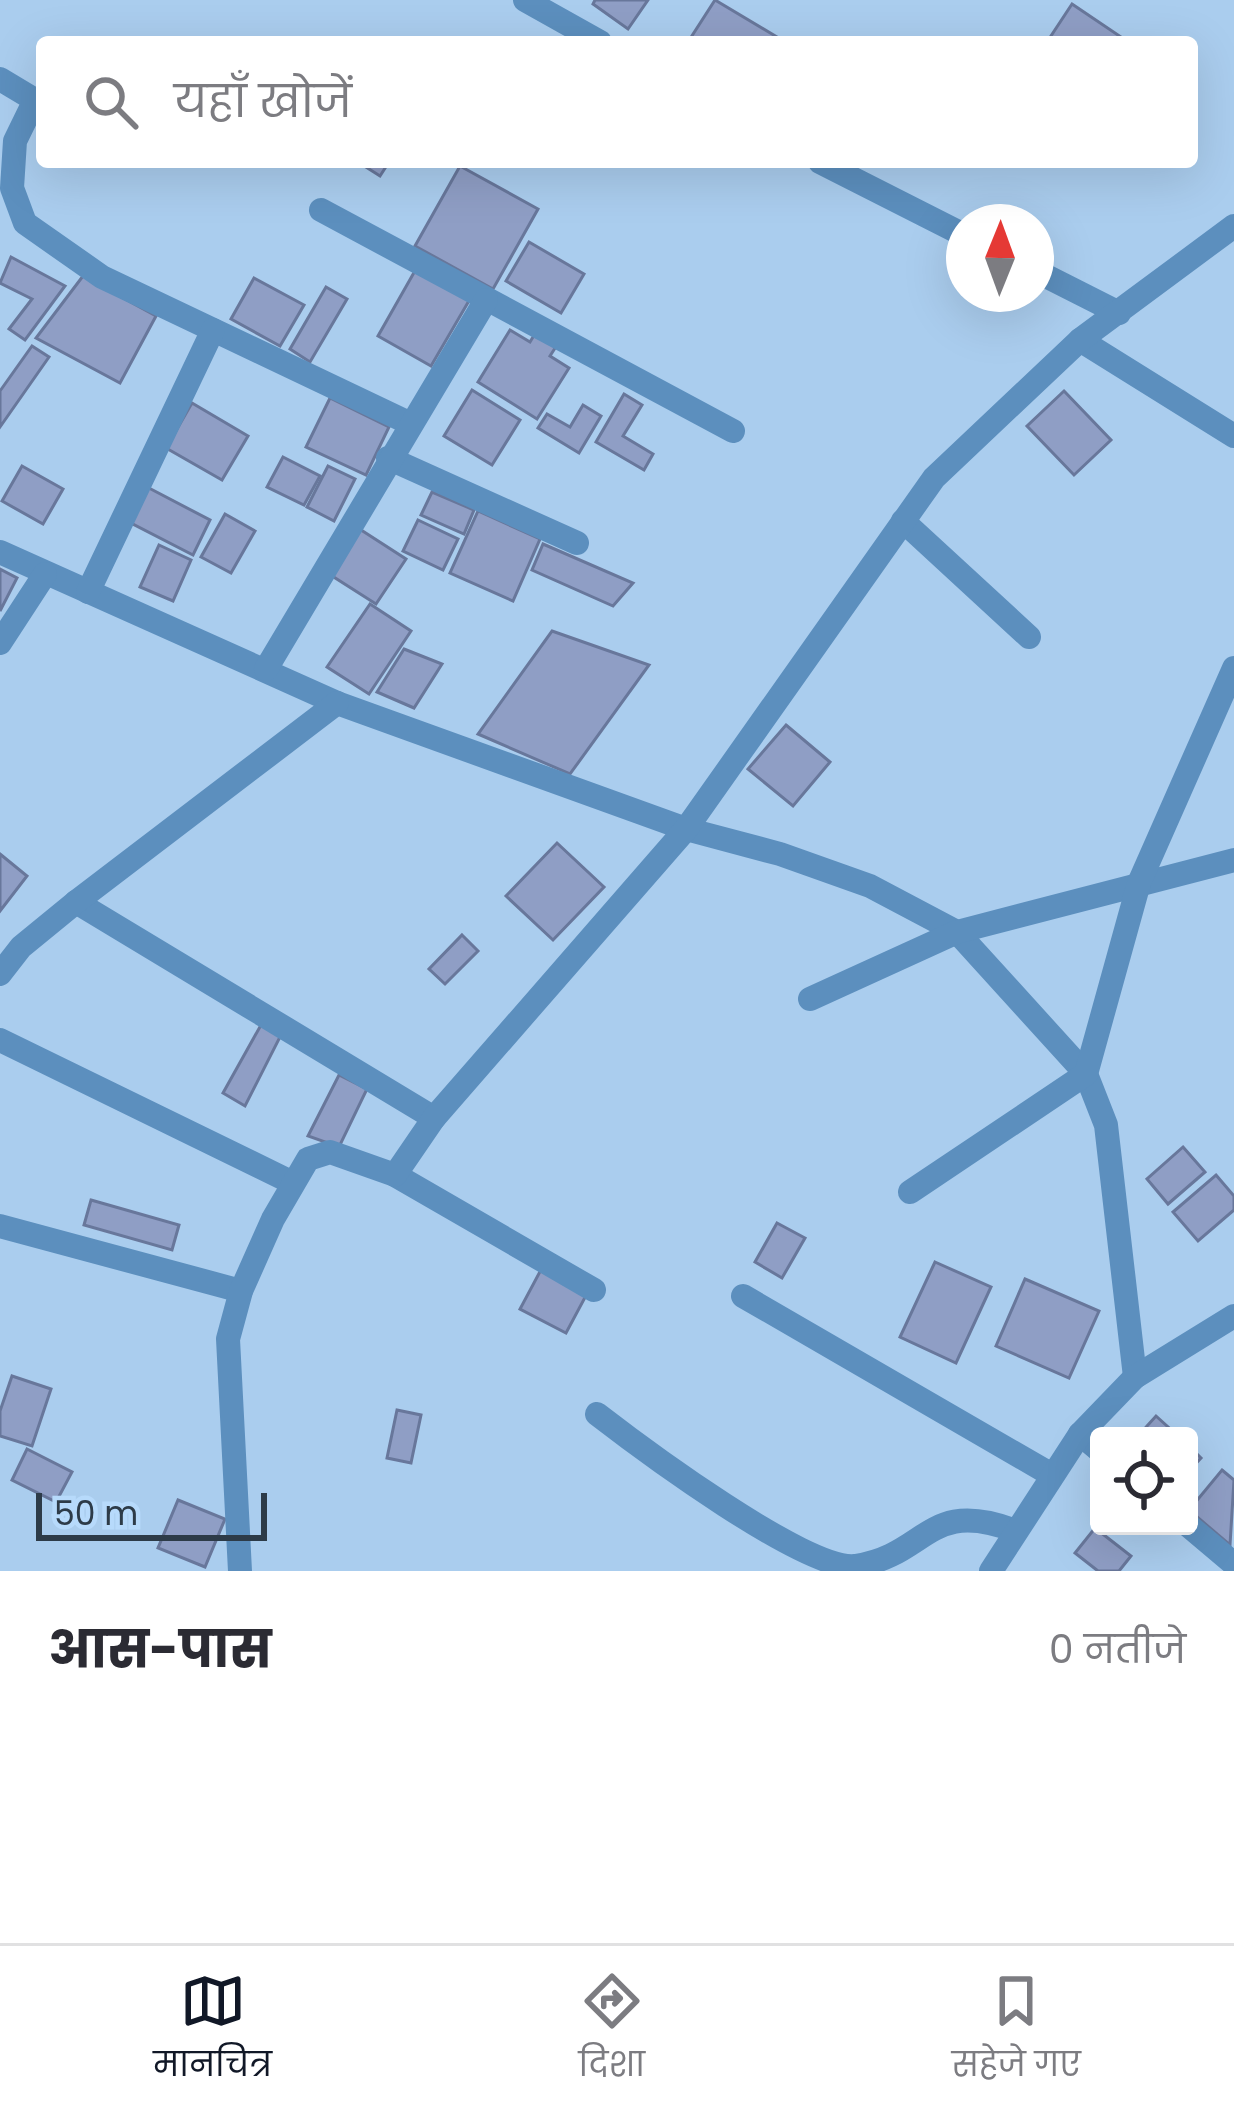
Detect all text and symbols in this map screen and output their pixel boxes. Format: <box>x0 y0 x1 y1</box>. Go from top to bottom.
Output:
search box <box>36 36 1198 168</box>
icon: search <box>78 69 144 135</box>
text: यहाँ खोजें <box>174 70 352 133</box>
north arrow <box>946 204 1054 312</box>
map controls <box>1090 1427 1198 1535</box>
button: locate <box>1090 1427 1198 1535</box>
scale bar <box>36 1487 267 1540</box>
text: 50 m <box>54 1490 138 1537</box>
text: आस-पास <box>48 1613 272 1685</box>
text: 0 नतीजे <box>1049 1622 1186 1677</box>
tab: मानचित्र <box>153 1968 272 2090</box>
tab: दिशा <box>579 1968 645 2090</box>
tab: सहेजे गए <box>952 1968 1081 2090</box>

